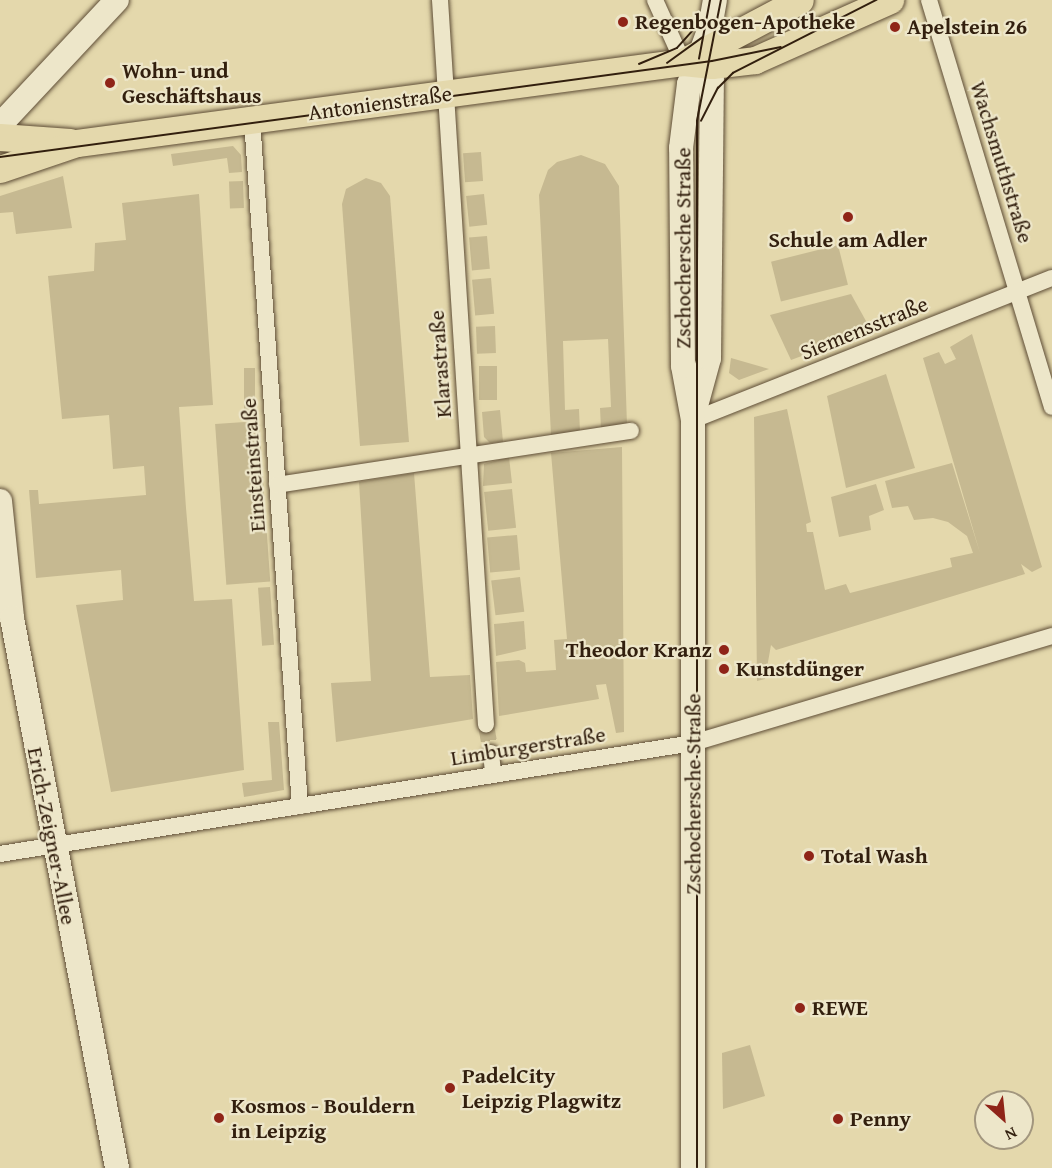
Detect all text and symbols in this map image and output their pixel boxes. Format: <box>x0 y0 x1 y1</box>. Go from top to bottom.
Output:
place label: Regenbogen-Apotheke <box>635 9 855 35</box>
place label: Apelstein 26 <box>907 14 1027 40</box>
marker: Regenbogen-Apotheke <box>616 15 630 29</box>
marker: Apelstein 26 <box>888 20 902 34</box>
place label: Wohn- und Geschäftshaus <box>122 57 262 108</box>
marker: Wohn- und Geschäftshaus <box>103 76 117 90</box>
street label: Wachsmuthstraße <box>965 78 1039 246</box>
street label: Antonienstraße <box>306 80 454 126</box>
street label: Zschochersche Straße <box>670 147 696 349</box>
marker: Schule am Adler <box>841 210 855 224</box>
place label: Schule am Adler <box>769 227 927 253</box>
street label: Siemensstraße <box>796 290 932 366</box>
street label: Klarastraße <box>423 309 457 419</box>
street label: Einsteinstraße <box>235 397 271 533</box>
place label: Theodor Kranz <box>566 637 712 663</box>
marker: Theodor Kranz <box>717 643 731 657</box>
place label: Kunstdünger <box>736 656 864 682</box>
marker: Kunstdünger <box>717 662 731 676</box>
street label: Zschochersche Straße <box>680 693 706 895</box>
street label: Limburgerstraße <box>449 721 607 771</box>
street label: Erich-Zeigner-Allee <box>22 745 82 927</box>
place label: Total Wash <box>821 843 928 869</box>
marker: Total Wash <box>802 849 816 863</box>
place label: REWE <box>812 995 868 1021</box>
marker: REWE <box>793 1001 807 1015</box>
place label: PadelCity Leipzig Plagwitz <box>462 1062 621 1114</box>
marker: PadelCity Leipzig Plagwitz <box>443 1081 457 1095</box>
north arrow <box>974 1090 1034 1150</box>
place label: Kosmos - Bouldern in Leipzig <box>231 1092 415 1144</box>
place label: Penny <box>850 1106 911 1132</box>
marker: Kosmos - Bouldern in Leipzig <box>212 1111 226 1125</box>
marker: Penny <box>831 1112 845 1126</box>
text: N <box>1001 1121 1021 1147</box>

